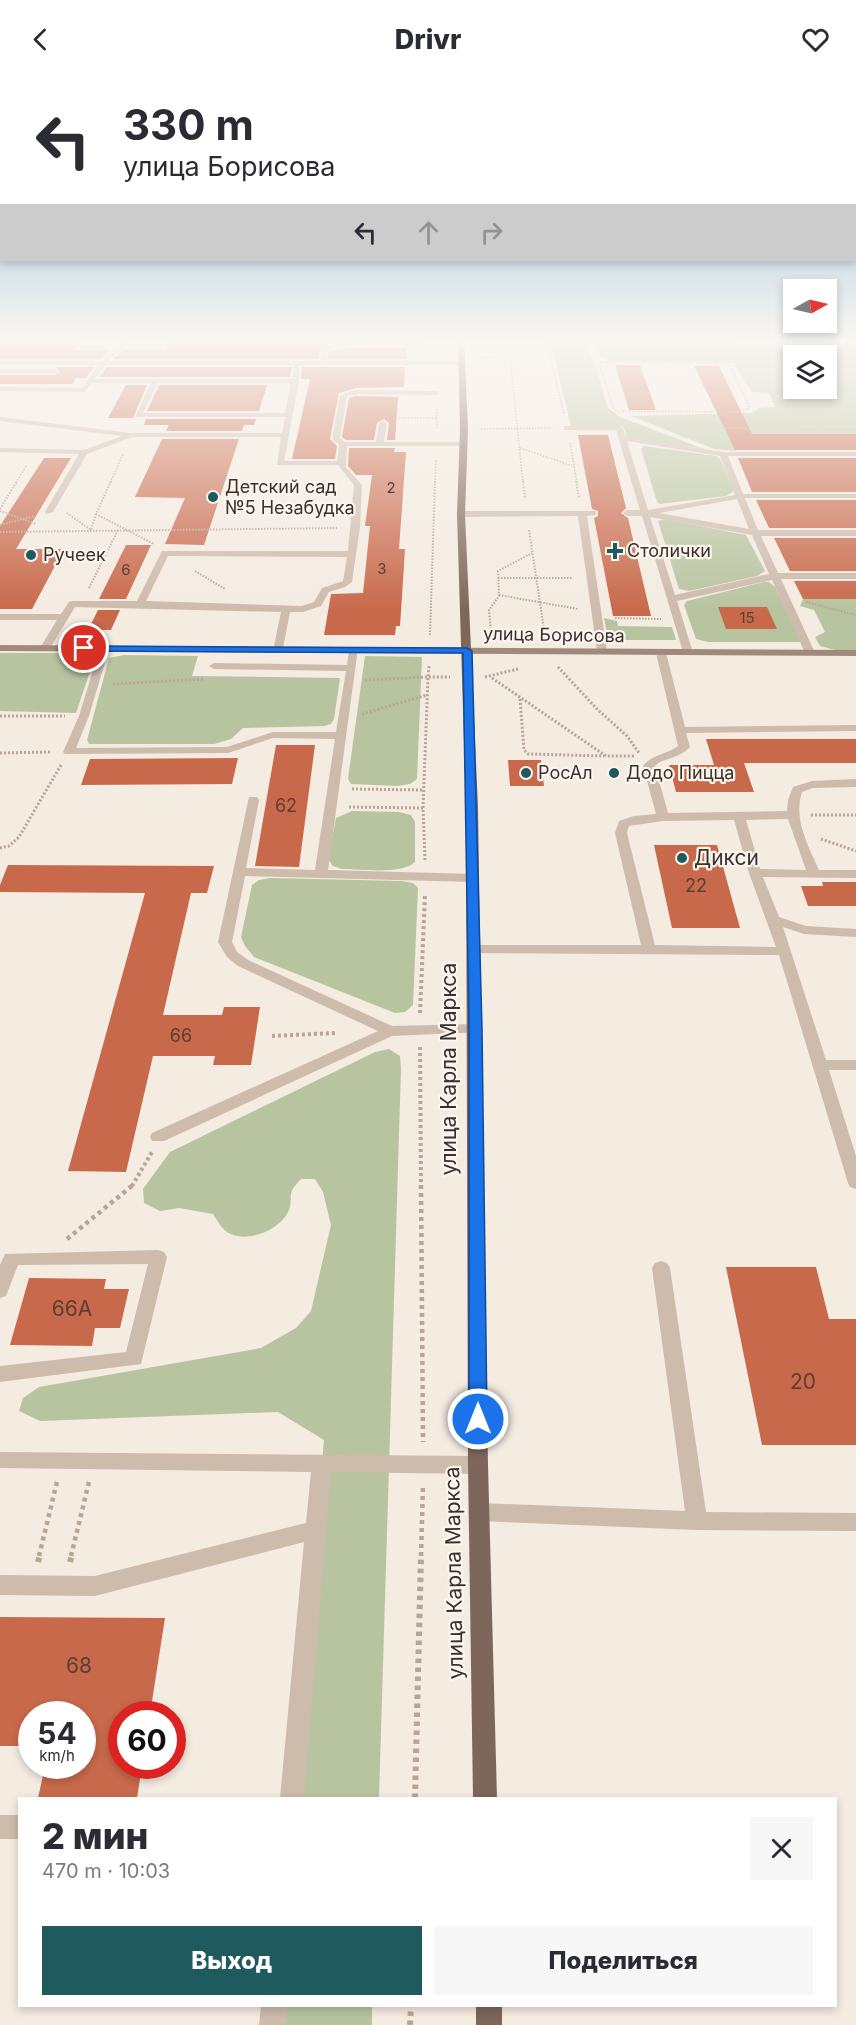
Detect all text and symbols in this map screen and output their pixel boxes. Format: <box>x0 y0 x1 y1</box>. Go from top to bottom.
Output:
icon: back <box>24 23 57 56</box>
text: Drivr <box>395 23 461 56</box>
icon: heart <box>799 23 832 56</box>
text: 330 m <box>123 99 254 150</box>
icon: left <box>24 102 102 180</box>
text: улица Борисова <box>123 150 335 183</box>
icon: left <box>349 216 382 249</box>
icon: ahead <box>412 216 445 249</box>
icon: right <box>475 216 508 249</box>
north arrow <box>783 279 837 333</box>
map controls <box>783 279 837 399</box>
button: layers <box>783 345 837 399</box>
place label: Детский сад №5 Незабудка <box>225 476 355 518</box>
house number: 2 <box>386 478 396 497</box>
marker: Детский сад №5 Незабудка <box>206 490 220 504</box>
place label: Столички <box>627 540 711 561</box>
place label: Ручеек <box>43 544 106 565</box>
marker: Столички <box>608 544 622 558</box>
marker: Ручеек <box>24 548 38 562</box>
house number: 3 <box>377 559 387 578</box>
house number: 6 <box>121 560 131 579</box>
house number: 15 <box>739 608 755 627</box>
pin <box>58 622 109 673</box>
street label: улица Борисова <box>483 623 625 646</box>
icon: arrive <box>67 631 100 664</box>
place label: РосАл <box>538 762 593 783</box>
place label: Додо Пицца <box>626 762 734 783</box>
marker: РосАл <box>519 766 533 780</box>
marker: Додо Пицца <box>607 766 621 780</box>
house number: 62 <box>275 795 297 816</box>
place label: Дикси <box>694 845 759 870</box>
marker: Дикси <box>675 851 689 865</box>
house number: 22 <box>685 875 707 896</box>
street label: улица Карла Маркса <box>436 963 461 1175</box>
house number: 66 <box>170 1025 192 1046</box>
house number: 66А <box>52 1296 92 1321</box>
house number: 20 <box>790 1369 816 1394</box>
position arrow <box>446 1387 510 1451</box>
street label: улица Карла Маркса <box>439 1466 468 1680</box>
house number: 68 <box>66 1653 92 1678</box>
speed limit sign: 60 <box>108 1701 186 1779</box>
text: 54 <box>37 1715 77 1751</box>
text: km/h <box>39 1746 75 1765</box>
text: 2 мин <box>42 1814 148 1858</box>
button: close <box>750 1817 813 1880</box>
text: 470 m · 10:03 <box>42 1859 170 1883</box>
button: Выход <box>42 1926 422 1995</box>
button: Поделиться <box>434 1926 813 1995</box>

